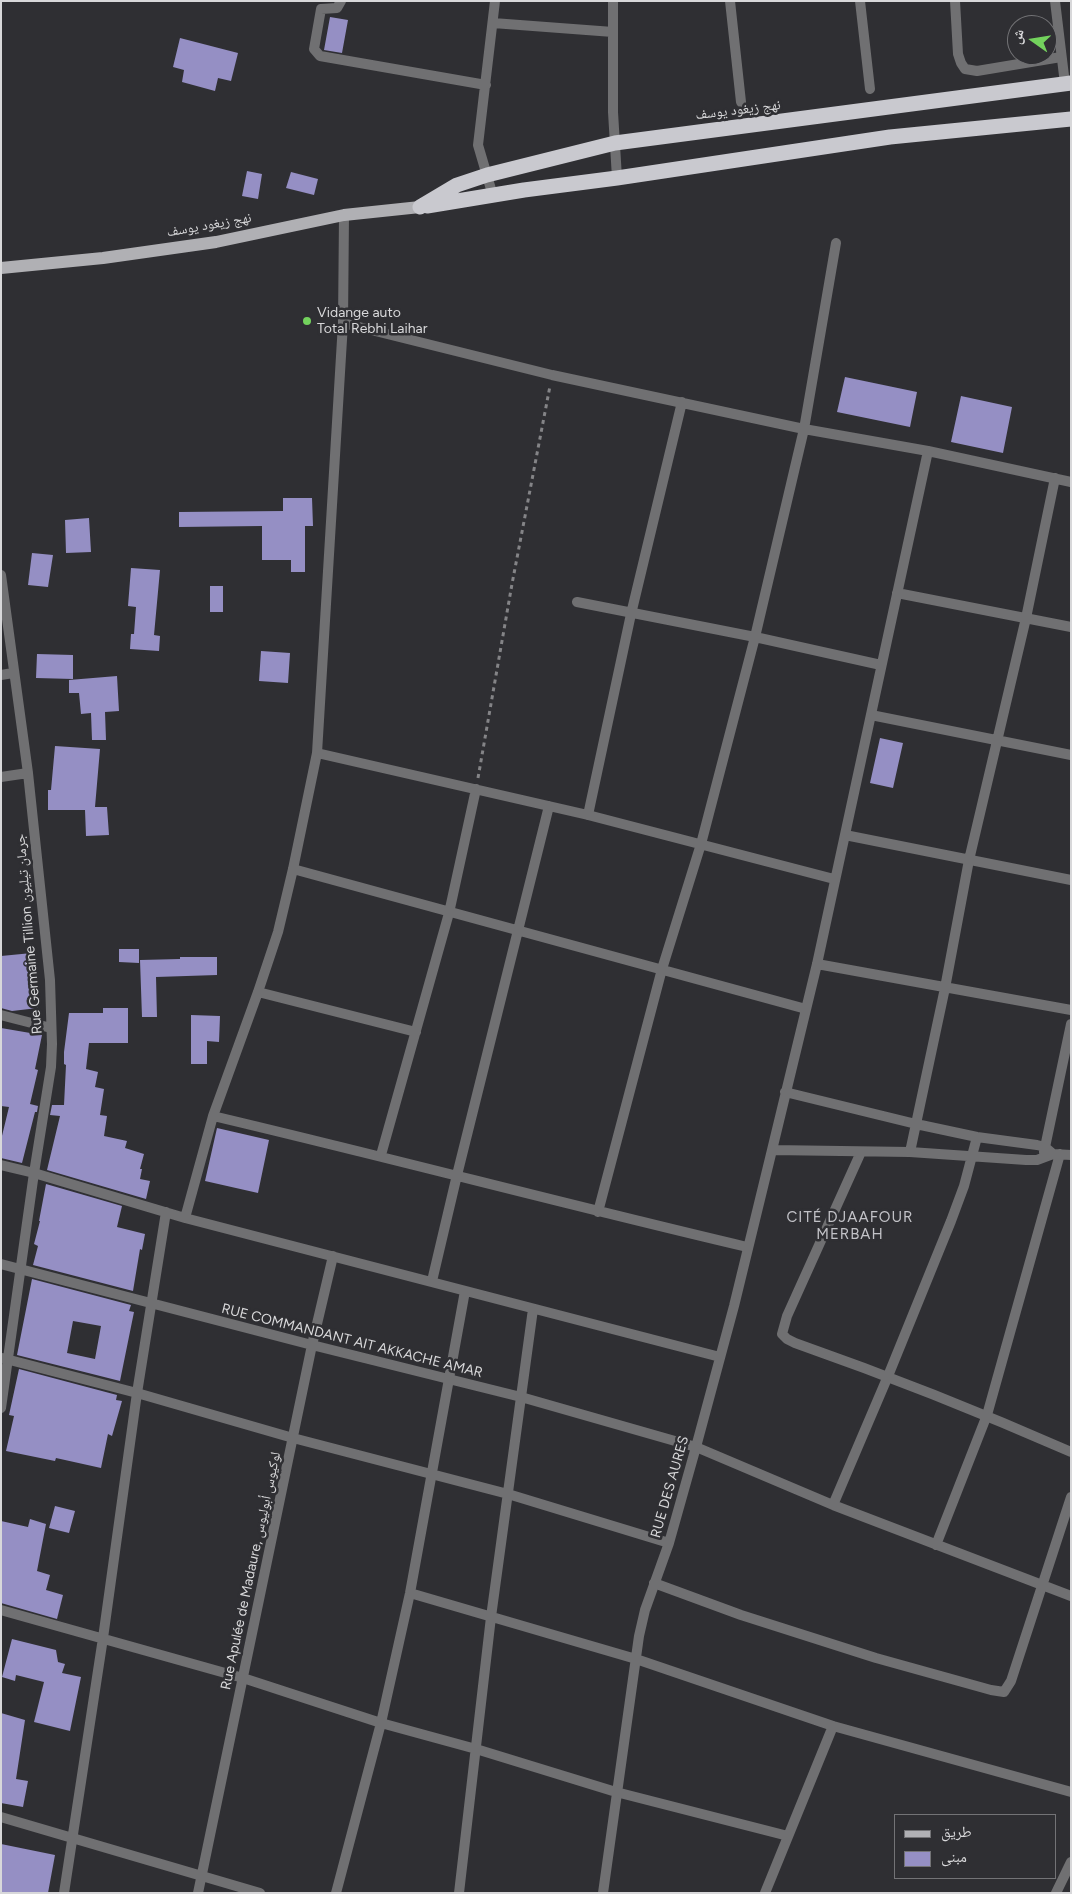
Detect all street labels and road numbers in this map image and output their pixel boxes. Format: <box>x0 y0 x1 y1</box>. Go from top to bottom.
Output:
street label: نهج زيغود يوسف <box>694 96 782 124</box>
street label: نهج زيغود يوسف <box>165 209 253 241</box>
street label: Rue Germaine Tillion جرمان تيليون <box>12 833 46 1035</box>
street label: RUE COMMANDANT AIT AKKACHE AMAR <box>220 1300 484 1382</box>
street label: RUE DES AURES <box>647 1434 693 1540</box>
street label: Rue Apulée de Madaure, لوكيوس أبوليوس <box>218 1451 284 1691</box>

